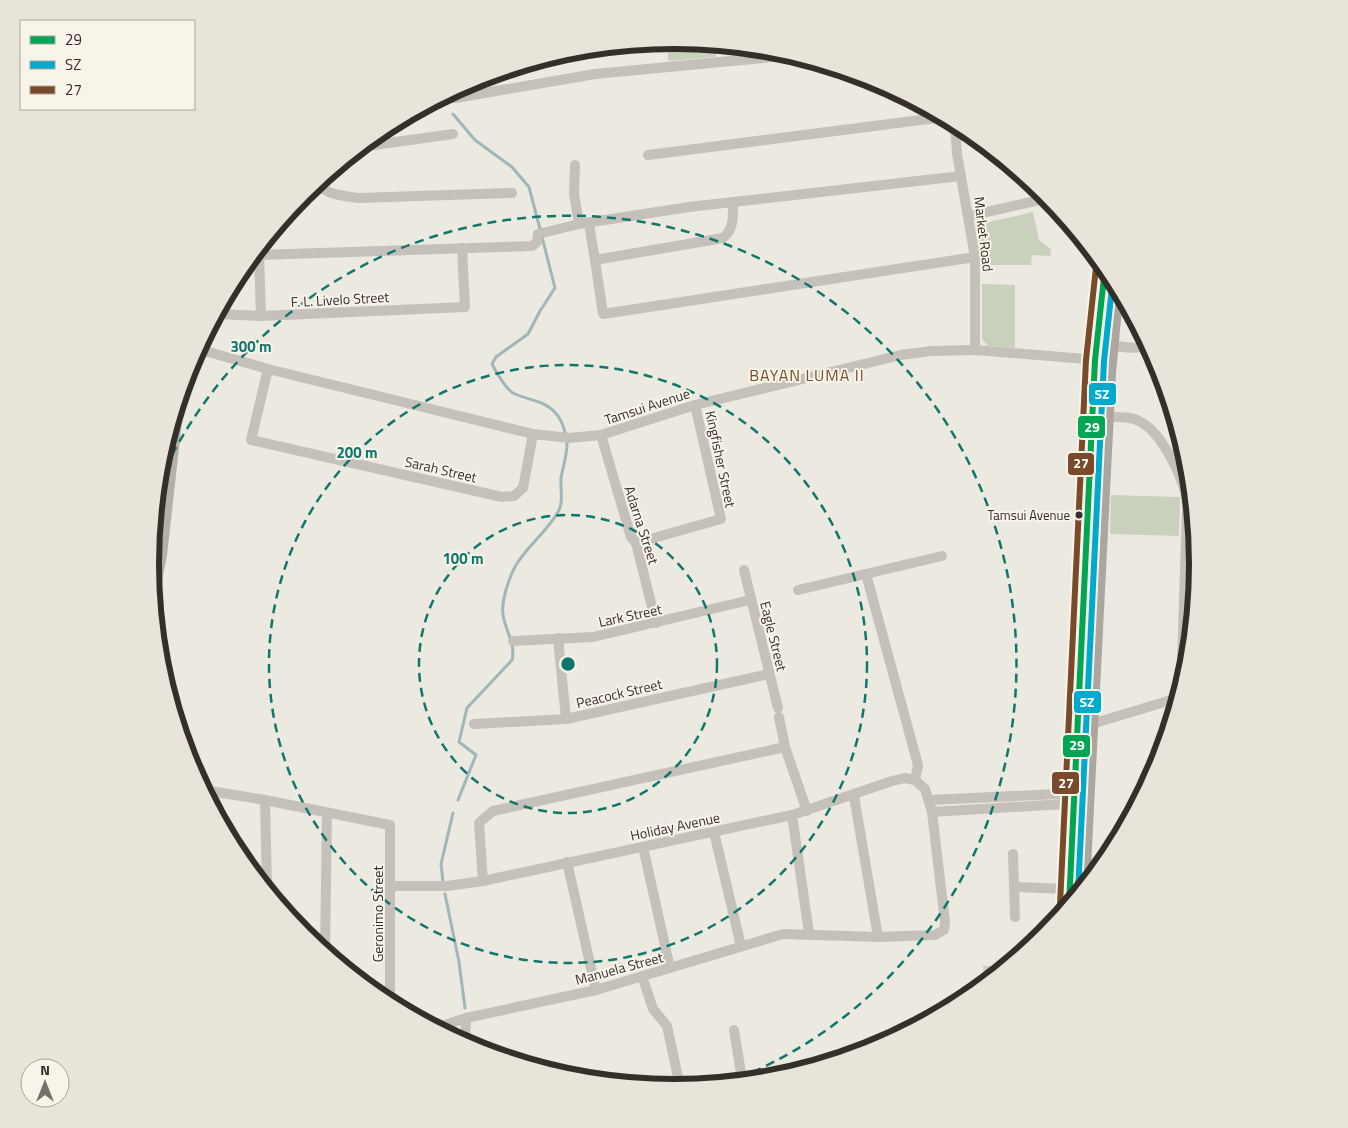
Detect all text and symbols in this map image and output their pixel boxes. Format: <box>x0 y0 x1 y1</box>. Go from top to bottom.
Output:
legend <box>20 20 195 110</box>
text: 29 <box>65 28 82 51</box>
text: SZ <box>65 53 81 76</box>
text: 27 <box>65 78 82 101</box>
street label: Market Road <box>969 195 999 273</box>
street label: F. L. Livelo Street <box>290 286 390 312</box>
text: 300 m <box>230 335 272 358</box>
district label: BAYAN LUMA II <box>749 363 865 387</box>
street label: Tamsui Avenue <box>602 382 692 430</box>
line badge: SZ <box>1088 382 1117 406</box>
text: SZ <box>1094 383 1110 404</box>
street label: Kingfisher Street <box>700 409 742 509</box>
line badge: 29 <box>1077 415 1106 439</box>
text: 29 <box>1084 416 1100 437</box>
text: 200 m <box>336 441 378 464</box>
street label: Sarah Street <box>403 451 479 487</box>
line badge: 27 <box>1067 452 1095 476</box>
text: 27 <box>1073 452 1089 473</box>
street label: Adarna Street <box>619 483 665 567</box>
place label: Tamsui Avenue <box>988 505 1070 525</box>
marker: Tamsui Avenue <box>1074 510 1084 520</box>
text: 100 m <box>442 547 484 570</box>
street label: Lark Street <box>596 598 664 632</box>
street label: Eagle Street <box>755 599 793 673</box>
centre of rings <box>559 655 577 673</box>
street label: Peacock Street <box>574 673 664 713</box>
line badge: SZ <box>1073 690 1102 714</box>
text: SZ <box>1079 691 1095 712</box>
line badge: 29 <box>1062 734 1091 758</box>
text: 29 <box>1069 734 1085 755</box>
line badge: 27 <box>1051 771 1080 795</box>
text: 27 <box>1058 772 1074 793</box>
street label: Holiday Avenue <box>628 806 722 846</box>
street label: Geronimo Street <box>367 866 388 962</box>
street label: Manuela Street <box>573 946 665 990</box>
north arrow <box>20 1058 70 1108</box>
text: N <box>40 1059 50 1080</box>

